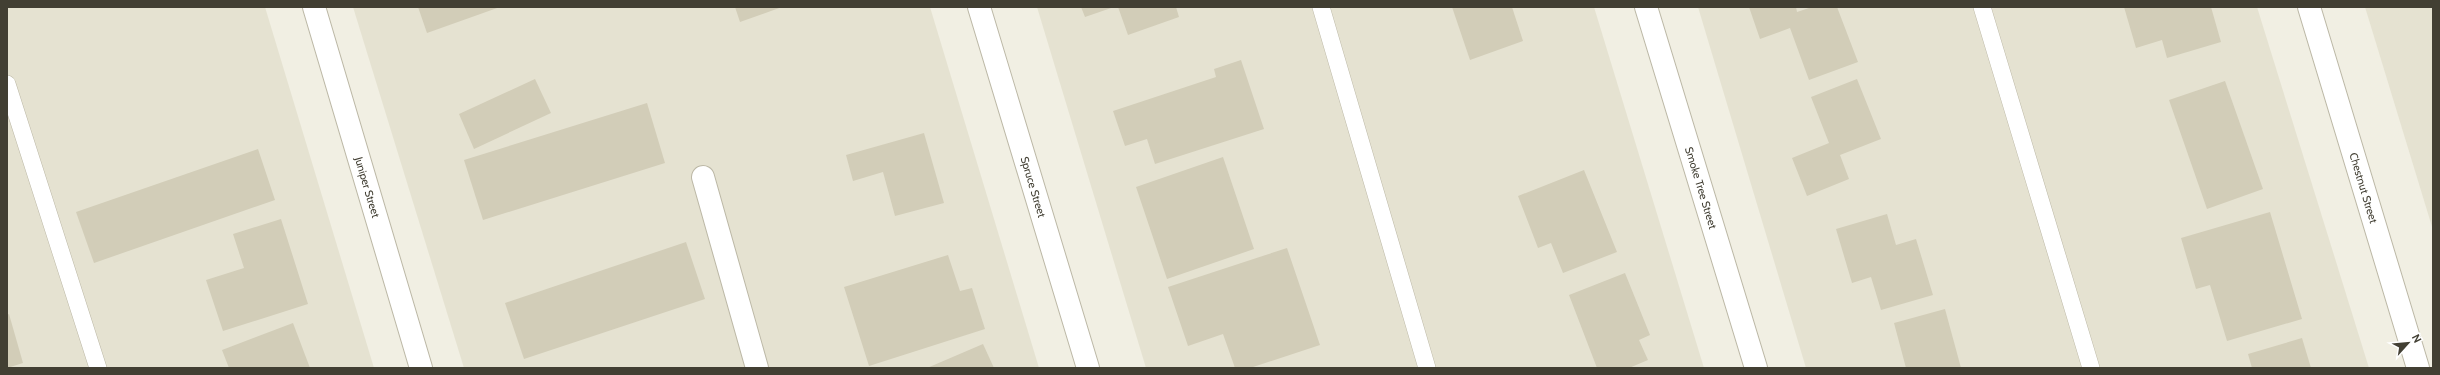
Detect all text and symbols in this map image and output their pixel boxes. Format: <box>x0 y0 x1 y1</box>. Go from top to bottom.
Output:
street label: Smoke Tree Street <box>1682 145 1720 231</box>
street label: Chestnut Street <box>2346 151 2381 225</box>
street label: Juniper Street <box>351 154 383 220</box>
street label: Spruce Street <box>1018 155 1049 219</box>
north arrow <box>2388 323 2428 363</box>
text: N <box>2409 332 2425 345</box>

